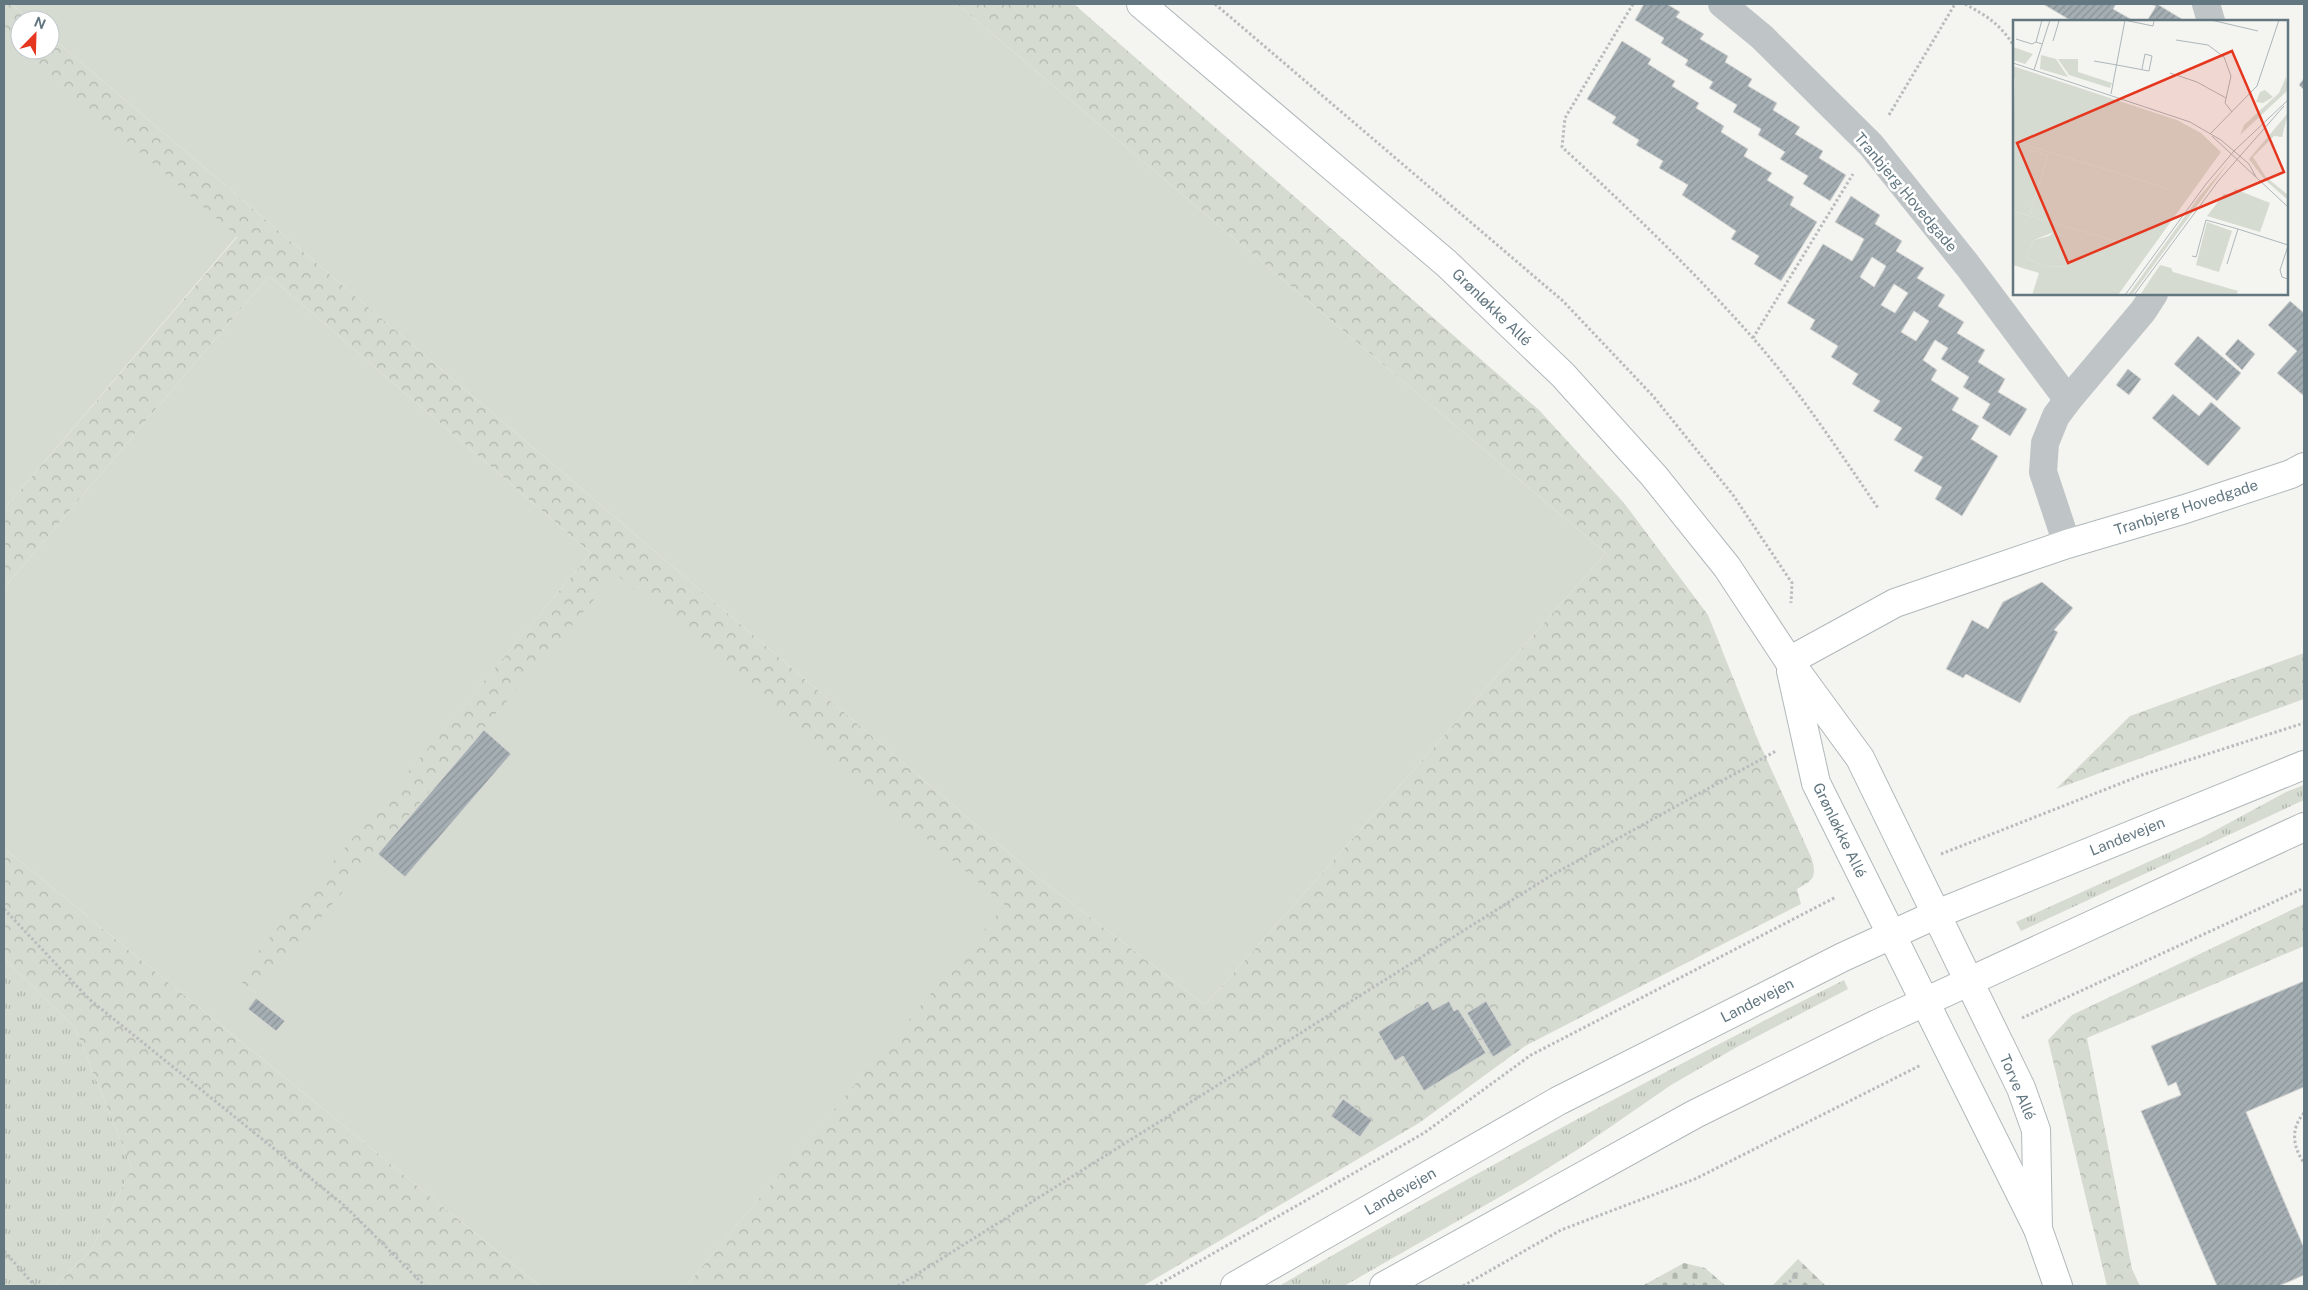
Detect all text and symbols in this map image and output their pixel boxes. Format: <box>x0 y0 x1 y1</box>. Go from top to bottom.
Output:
north arrow <box>10 10 60 60</box>
text: N <box>32 14 48 33</box>
inset map <box>2013 20 2288 295</box>
street label: Tranbjerg Hovedgade <box>1851 129 1961 255</box>
street label: Grønløkke Allé <box>1449 265 1535 349</box>
street label: Tranbjerg Hovedgade <box>2112 476 2260 538</box>
street label: Grønløkke Allé <box>1810 780 1870 880</box>
street label: Landevejen <box>2087 813 2167 859</box>
street label: Landevejen <box>1718 974 1796 1026</box>
street label: Torve Allé <box>1997 1052 2039 1122</box>
street label: Landevejen <box>1361 1164 1439 1218</box>

